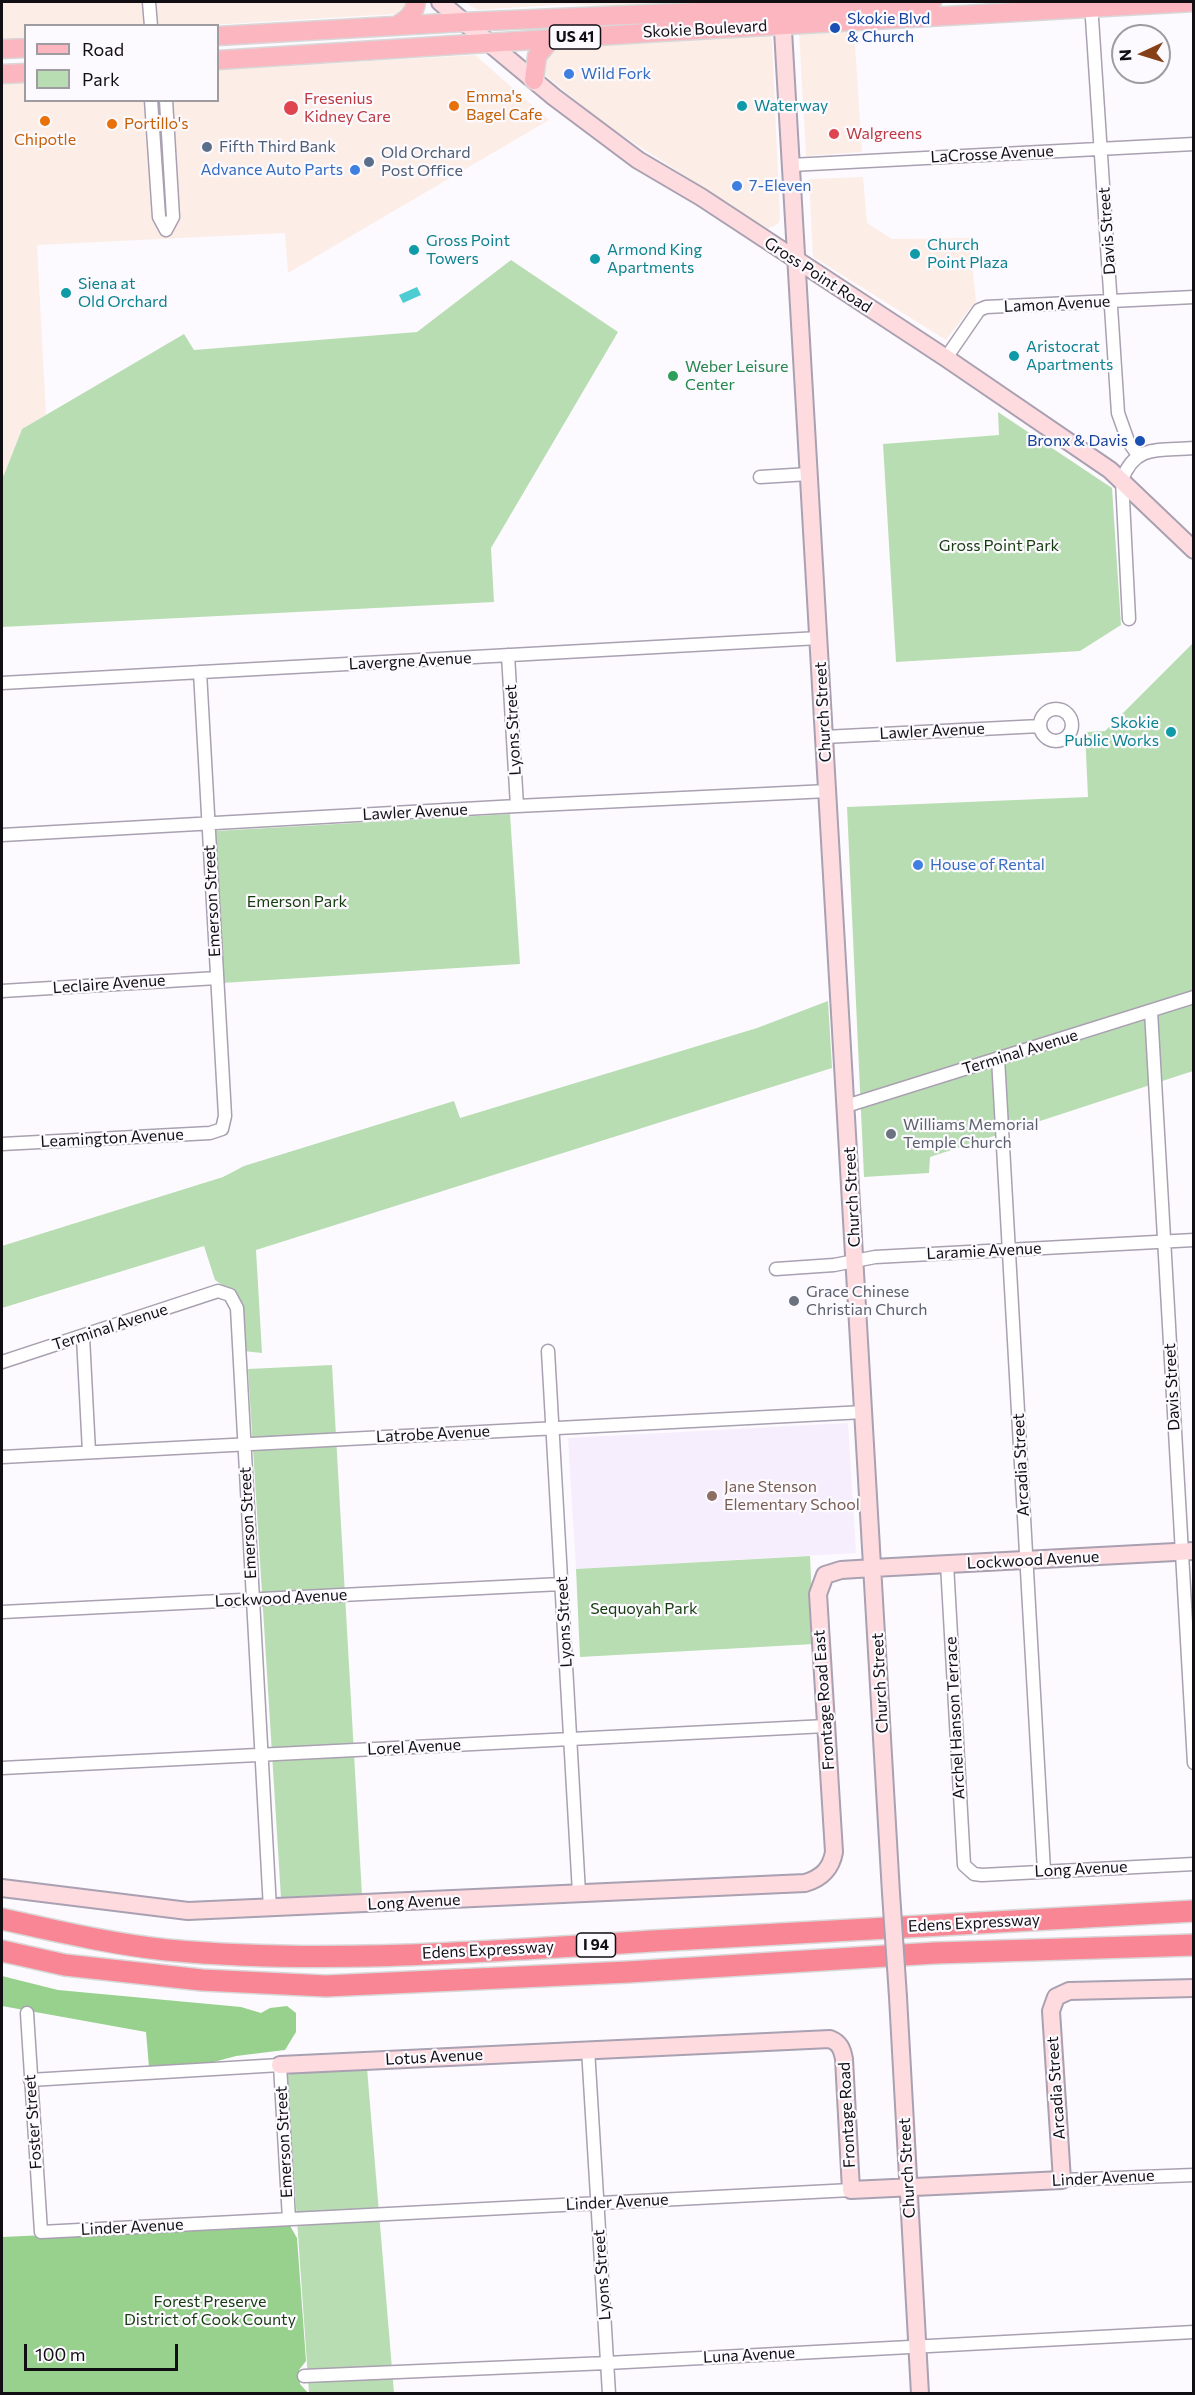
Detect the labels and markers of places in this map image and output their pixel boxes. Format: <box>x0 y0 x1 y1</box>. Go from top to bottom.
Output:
place label: Skokie Blvd & Church <box>847 9 930 47</box>
marker: Skokie Blvd & Church <box>828 21 842 35</box>
place label: Wild Fork <box>581 64 651 84</box>
marker: Wild Fork <box>562 67 576 81</box>
place label: Emma's Bagel Cafe <box>466 87 542 125</box>
place label: Fresenius Kidney Care <box>304 89 391 127</box>
place label: Waterway <box>754 96 828 116</box>
marker: Fresenius Kidney Care <box>282 99 300 117</box>
marker: Emma's Bagel Cafe <box>447 99 461 113</box>
marker: Waterway <box>735 99 749 113</box>
marker: Chipotle <box>38 114 52 128</box>
place label: Portillo's <box>124 114 189 134</box>
marker: Portillo's <box>105 117 119 131</box>
place label: Walgreens <box>846 124 922 144</box>
marker: Walgreens <box>827 127 841 141</box>
place label: Chipotle <box>14 130 76 150</box>
place label: Fifth Third Bank <box>219 137 336 157</box>
marker: Fifth Third Bank <box>200 140 214 154</box>
place label: Old Orchard Post Office <box>381 143 470 181</box>
marker: Old Orchard Post Office <box>362 155 376 169</box>
place label: Advance Auto Parts <box>201 160 343 180</box>
marker: Advance Auto Parts <box>348 163 362 177</box>
place label: 7-Eleven <box>749 176 812 196</box>
marker: 7-Eleven <box>730 179 744 193</box>
place label: Gross Point Towers <box>426 231 510 269</box>
place label: Church Point Plaza <box>927 235 1008 273</box>
place label: Armond King Apartments <box>607 240 702 278</box>
marker: Gross Point Towers <box>407 243 421 257</box>
marker: Church Point Plaza <box>908 247 922 261</box>
marker: Armond King Apartments <box>588 252 602 266</box>
place label: Siena at Old Orchard <box>78 274 167 312</box>
marker: Siena at Old Orchard <box>59 286 73 300</box>
place label: Aristocrat Apartments <box>1026 337 1113 375</box>
marker: Aristocrat Apartments <box>1007 349 1021 363</box>
place label: Weber Leisure Center <box>685 357 788 395</box>
marker: Weber Leisure Center <box>666 369 680 383</box>
place label: Bronx & Davis <box>1027 431 1128 451</box>
marker: Bronx & Davis <box>1133 434 1147 448</box>
place label: Skokie Public Works <box>1064 713 1159 751</box>
marker: Skokie Public Works <box>1164 725 1178 739</box>
place label: House of Rental <box>930 855 1045 875</box>
marker: House of Rental <box>911 858 925 872</box>
place label: Williams Memorial Temple Church <box>903 1115 1039 1153</box>
marker: Williams Memorial Temple Church <box>884 1127 898 1141</box>
place label: Grace Chinese Christian Church <box>806 1282 927 1320</box>
marker: Grace Chinese Christian Church <box>787 1294 801 1308</box>
place label: Jane Stenson Elementary School <box>724 1477 860 1515</box>
marker: Jane Stenson Elementary School <box>705 1489 719 1503</box>

